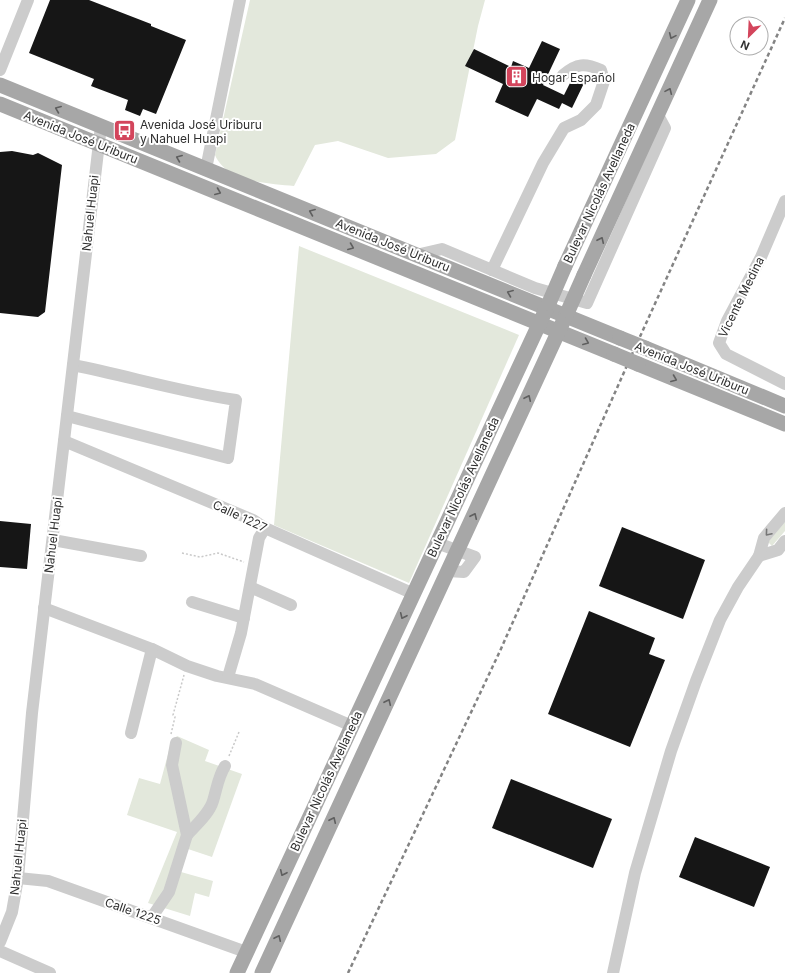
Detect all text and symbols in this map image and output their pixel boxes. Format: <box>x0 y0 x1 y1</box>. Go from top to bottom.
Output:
north arrow <box>729 16 769 56</box>
one-way arrow <box>668 32 676 39</box>
text: N <box>738 37 752 53</box>
building icon: Hogar Español <box>504 64 530 90</box>
place label: Hogar Español <box>532 70 615 85</box>
one-way arrow <box>664 87 672 95</box>
one-way arrow <box>55 106 63 114</box>
street label: Avenida José Uriburu <box>22 107 140 167</box>
place label: Avenida José Uriburu y Nahuel Huapi <box>140 117 262 146</box>
bus stop icon: Avenida José Uriburu y Nahuel Huapi <box>111 118 137 144</box>
street label: Bulevar Nicolás Avellaneda <box>560 121 638 265</box>
one-way arrow <box>175 155 183 163</box>
street label: Nahuel Huapi <box>79 174 101 252</box>
one-way arrow <box>214 188 221 196</box>
one-way arrow <box>309 209 316 217</box>
street label: Avenida José Uriburu <box>334 215 452 275</box>
one-way arrow <box>596 237 604 244</box>
one-way arrow <box>348 242 355 250</box>
street label: Vicente Medina <box>715 254 767 340</box>
one-way arrow <box>507 290 514 298</box>
one-way arrow <box>583 338 590 346</box>
street label: Avenida José Uriburu <box>633 338 751 398</box>
one-way arrow <box>670 374 677 382</box>
one-way arrow <box>524 394 532 401</box>
street label: Bulevar Nicolás Avellaneda <box>424 415 502 559</box>
street label: Nahuel Huapi <box>41 496 65 574</box>
street label: Calle 1227 <box>211 497 270 535</box>
one-way arrow <box>469 512 477 520</box>
one-way arrow <box>766 528 773 535</box>
one-way arrow <box>400 612 408 619</box>
one-way arrow <box>383 698 391 706</box>
street label: Bulevar Nicolás Avellaneda <box>287 709 365 853</box>
one-way arrow <box>328 816 336 824</box>
street label: Nahuel Huapi <box>7 818 29 896</box>
one-way arrow <box>280 869 288 877</box>
street label: Calle 1225 <box>103 894 163 928</box>
one-way arrow <box>273 934 281 942</box>

